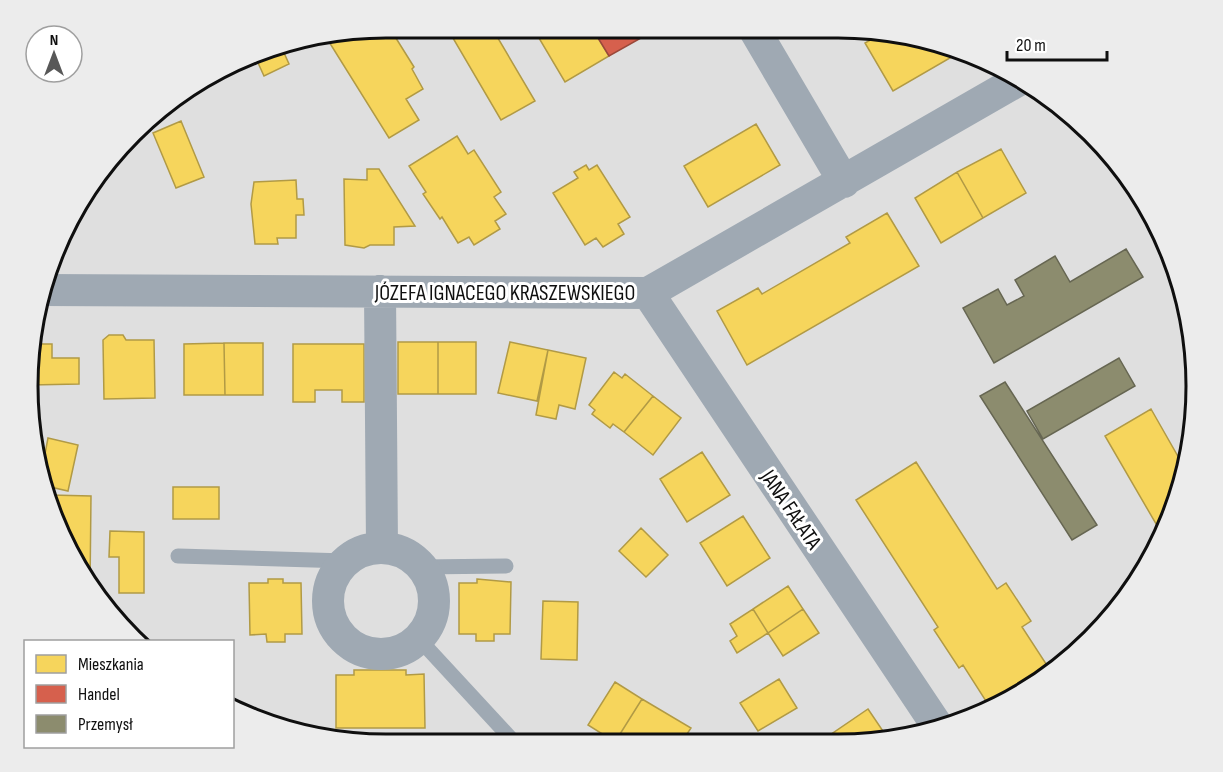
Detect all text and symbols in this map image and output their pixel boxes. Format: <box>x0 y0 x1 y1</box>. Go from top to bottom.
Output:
north arrow <box>24 24 84 84</box>
scale bar <box>1007 24 1108 62</box>
text: N <box>50 31 58 50</box>
text: 20 m <box>1016 35 1046 56</box>
street label: JÓZEFA IGNACEGO KRASZEWSKIEGO <box>374 280 635 307</box>
street label: JANA FAŁATA <box>754 464 827 555</box>
legend <box>24 640 234 748</box>
text: Mieszkania <box>78 654 144 675</box>
text: Handel <box>78 684 120 705</box>
text: Przemysł <box>78 714 133 735</box>

